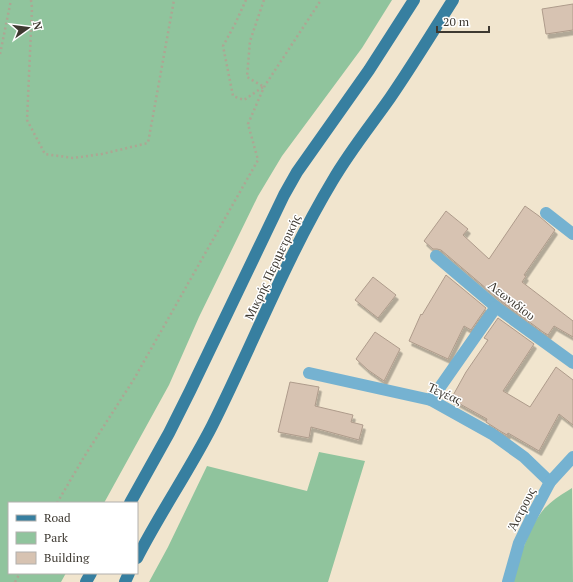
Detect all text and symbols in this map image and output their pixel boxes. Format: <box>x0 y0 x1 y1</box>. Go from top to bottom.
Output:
north arrow <box>8 8 48 48</box>
scale bar <box>437 8 489 34</box>
text: 20 m <box>443 14 470 29</box>
text: N <box>30 20 46 32</box>
street label: Μικρής Περιμετρικής <box>240 210 305 323</box>
street label: Λεωνιδίου <box>485 276 539 324</box>
street label: Τεγέας <box>425 378 466 409</box>
street label: Άστρους <box>502 484 540 534</box>
legend <box>8 502 138 574</box>
text: Road <box>44 510 71 525</box>
text: Park <box>44 530 69 545</box>
text: Building <box>44 550 90 565</box>

